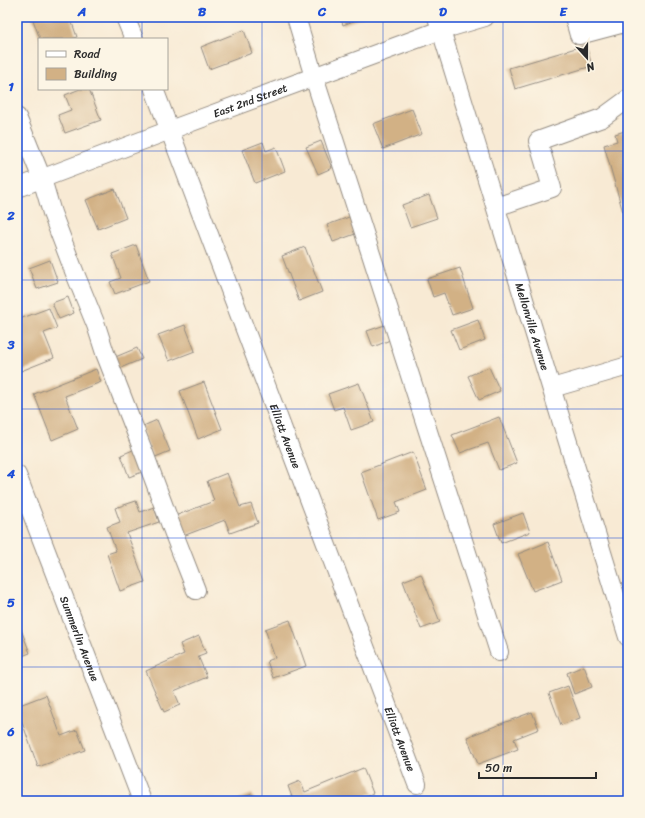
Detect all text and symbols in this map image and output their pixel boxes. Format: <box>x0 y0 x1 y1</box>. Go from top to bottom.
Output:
text: A <box>77 0 86 23</box>
text: B <box>198 0 207 23</box>
text: C <box>317 0 327 23</box>
text: D <box>439 0 447 23</box>
text: E <box>559 0 568 23</box>
legend <box>38 38 168 90</box>
north arrow <box>567 38 607 78</box>
text: Road <box>74 43 101 65</box>
text: N <box>583 56 598 77</box>
text: Building <box>74 63 117 85</box>
text: 1 <box>8 75 14 98</box>
street label: East 2nd Street <box>210 78 290 123</box>
text: 2 <box>6 204 15 227</box>
street label: Mellonville Avenue <box>510 280 555 373</box>
text: 3 <box>6 333 15 356</box>
street label: Elliott Avenue <box>264 401 306 472</box>
text: 4 <box>6 462 16 485</box>
text: 5 <box>7 591 15 614</box>
street label: Summerlin Avenue <box>55 593 105 684</box>
street label: Elliott Avenue <box>379 704 421 775</box>
text: 6 <box>6 720 15 743</box>
scale bar <box>479 754 596 780</box>
text: 50 m <box>485 757 512 779</box>

